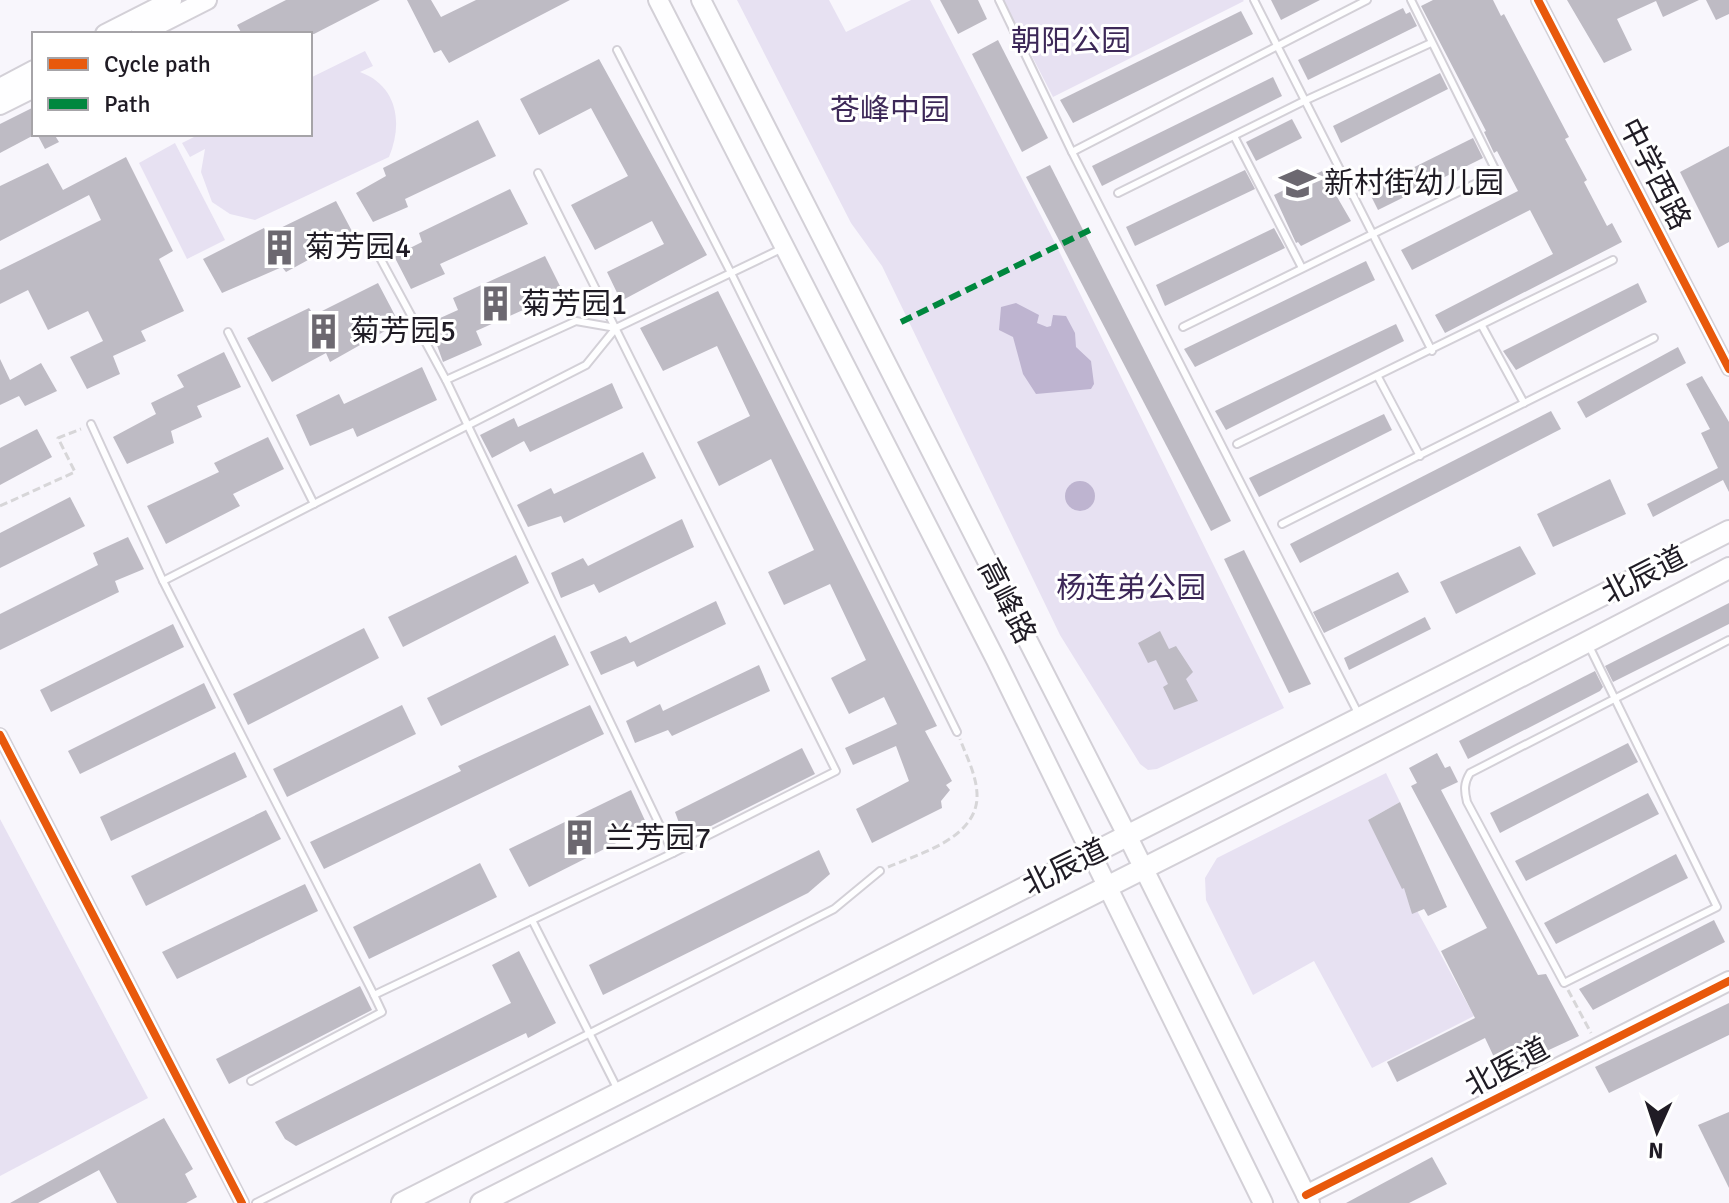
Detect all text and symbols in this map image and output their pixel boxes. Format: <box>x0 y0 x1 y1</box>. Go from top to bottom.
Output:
park label: 朝阳公园 <box>1011 23 1131 60</box>
legend <box>32 32 312 136</box>
text: Cycle path <box>104 49 211 79</box>
text: Path <box>104 89 150 119</box>
park label: 苍峰中园 <box>830 92 950 129</box>
street label: 中学西路 <box>1611 112 1698 236</box>
school or university icon: 新村街幼儿园 <box>1279 164 1317 202</box>
place label: 新村街幼儿园 <box>1324 165 1504 202</box>
building icon: 菊芳园4 <box>260 228 298 266</box>
place label: 菊芳园4 <box>305 229 411 266</box>
building icon: 菊芳园1 <box>476 285 514 323</box>
place label: 菊芳园1 <box>521 286 627 323</box>
building icon: 菊芳园5 <box>305 312 343 350</box>
place label: 菊芳园5 <box>350 313 456 350</box>
street label: 北辰道 <box>1596 539 1693 612</box>
street label: 高峰路 <box>970 553 1043 650</box>
park label: 杨连弟公园 <box>1056 570 1206 607</box>
building icon: 兰芳园7 <box>560 819 598 857</box>
place label: 兰芳园7 <box>605 820 711 857</box>
street label: 北辰道 <box>1017 831 1114 904</box>
street label: 北医道 <box>1459 1030 1556 1105</box>
north arrow <box>1617 1091 1697 1171</box>
text: N <box>1648 1137 1664 1164</box>

